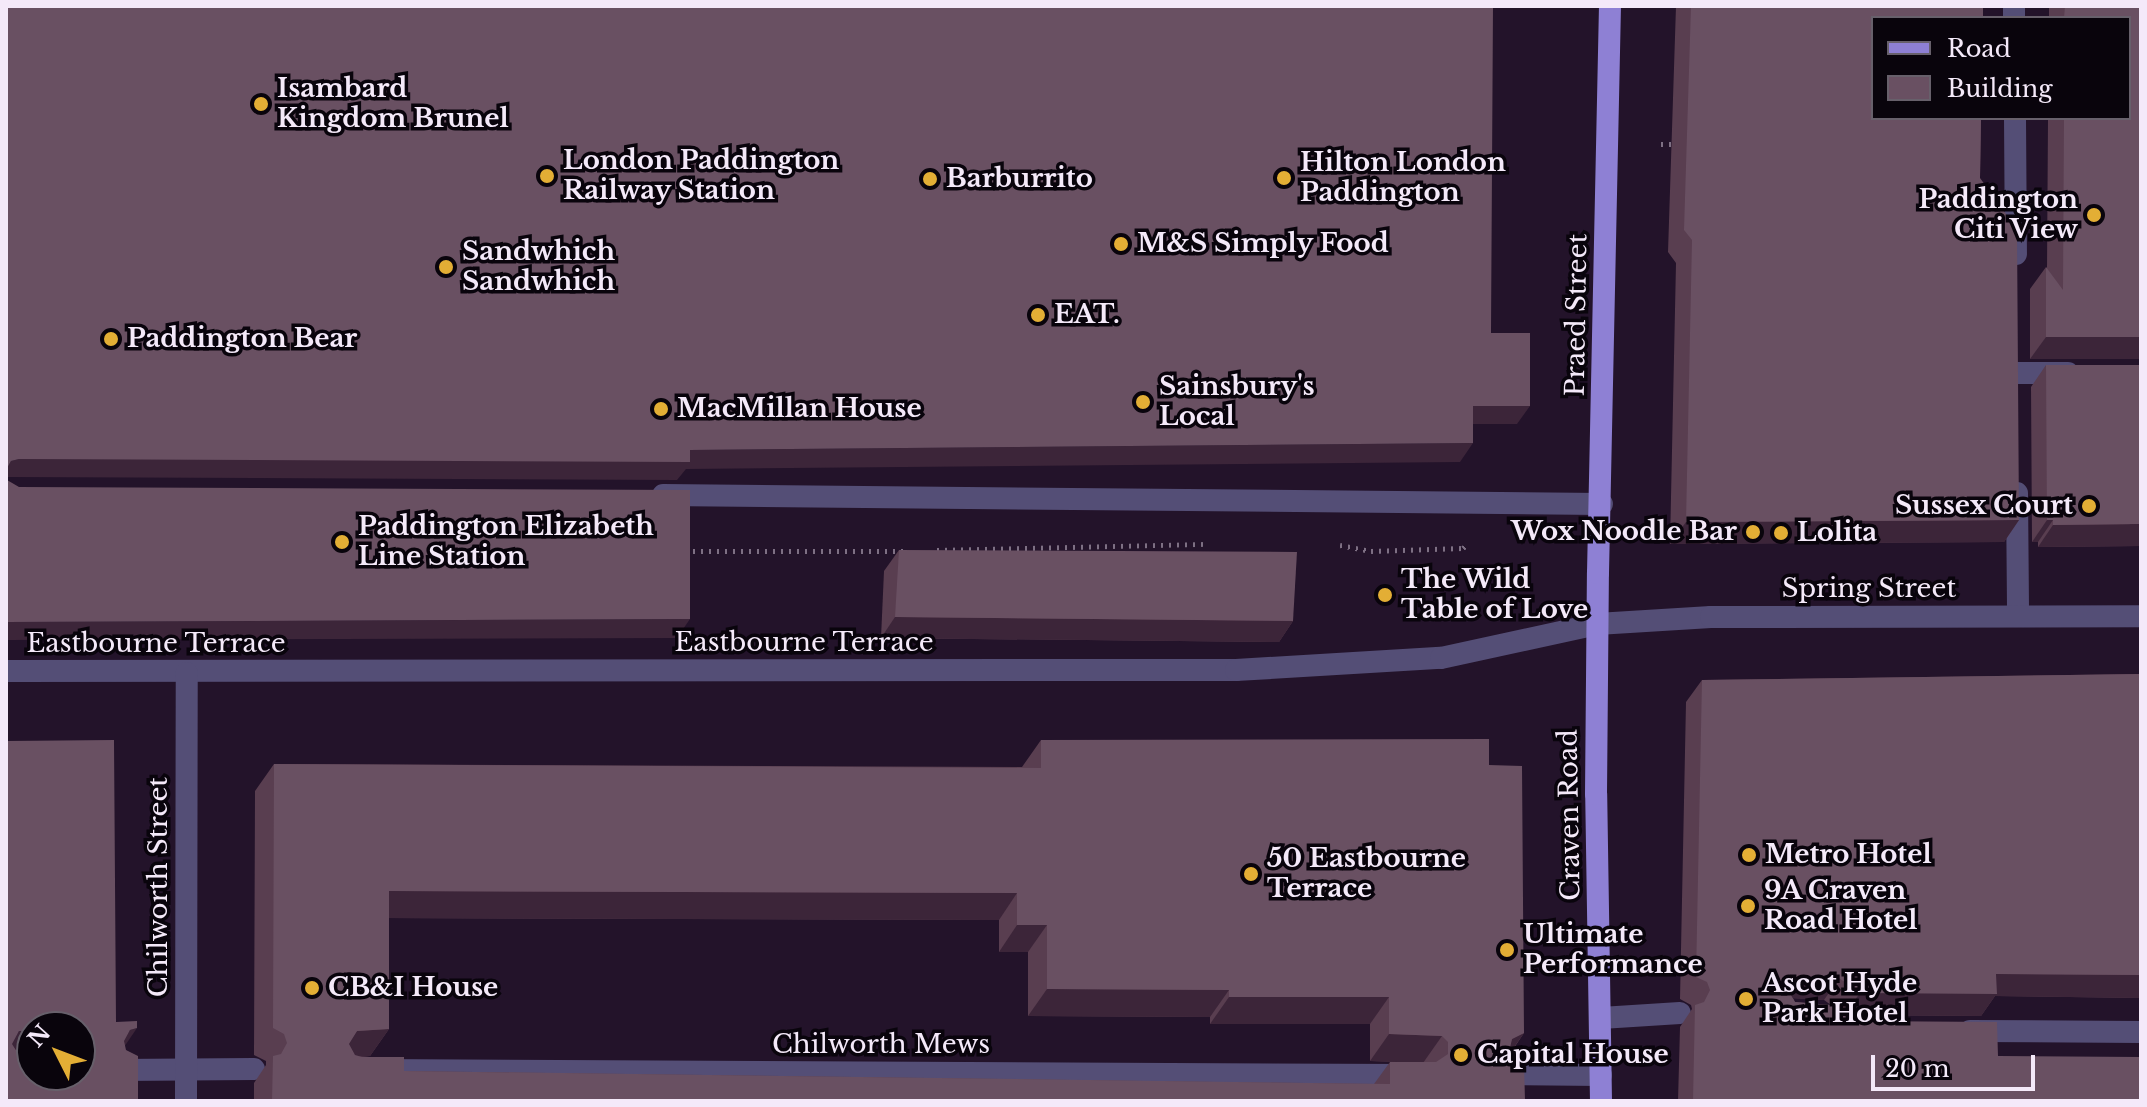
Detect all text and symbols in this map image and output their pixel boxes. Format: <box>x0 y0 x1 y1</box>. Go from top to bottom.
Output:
legend <box>1871 16 2131 120</box>
text: Road <box>1947 34 2011 63</box>
place label: Isambard Kingdom Brunel <box>277 73 509 134</box>
text: Building <box>1947 74 2053 103</box>
marker: Isambard Kingdom Brunel <box>252 95 270 113</box>
place label: London Paddington Railway Station <box>563 145 839 206</box>
place label: Hilton London Paddington <box>1300 147 1506 208</box>
place label: Barburrito <box>946 163 1093 195</box>
marker: London Paddington Railway Station <box>538 167 556 185</box>
marker: Hilton London Paddington <box>1275 169 1293 187</box>
marker: Barburrito <box>921 170 939 188</box>
place label: Paddington Citi View <box>1918 184 2078 246</box>
marker: Paddington Citi View <box>2085 206 2103 224</box>
place label: M&S Simply Food <box>1137 228 1389 260</box>
street label: Praed Street <box>1560 233 1594 397</box>
marker: M&S Simply Food <box>1112 235 1130 253</box>
place label: Sandwhich Sandwhich <box>462 236 615 298</box>
marker: Sandwhich Sandwhich <box>437 258 455 276</box>
place label: EAT. <box>1054 299 1120 331</box>
marker: EAT. <box>1029 306 1047 324</box>
place label: Paddington Bear <box>127 323 357 355</box>
marker: Paddington Bear <box>102 330 120 348</box>
place label: Sainsbury's Local <box>1159 371 1315 432</box>
place label: MacMillan House <box>677 393 922 425</box>
marker: Sainsbury's Local <box>1134 393 1152 411</box>
marker: MacMillan House <box>652 400 670 418</box>
place label: Sussex Court <box>1895 490 2073 522</box>
marker: Sussex Court <box>2080 497 2098 515</box>
place label: Paddington Elizabeth Line Station <box>358 511 654 572</box>
place label: Wox Noodle Bar <box>1511 516 1737 548</box>
place label: Lolita <box>1797 517 1877 549</box>
marker: Wox Noodle Bar <box>1744 523 1762 541</box>
marker: Lolita <box>1772 524 1790 542</box>
marker: Paddington Elizabeth Line Station <box>333 533 351 551</box>
place label: The Wild Table of Love <box>1401 564 1588 626</box>
street label: Spring Street <box>1782 573 1956 605</box>
marker: The Wild Table of Love <box>1376 586 1394 604</box>
street label: Eastbourne Terrace <box>674 627 934 659</box>
street label: Eastbourne Terrace <box>26 628 286 660</box>
street label: Craven Road <box>1553 729 1587 901</box>
street label: Chilworth Street <box>143 777 175 997</box>
place label: Metro Hotel <box>1765 839 1932 871</box>
place label: 50 Eastbourne Terrace <box>1267 843 1466 904</box>
marker: Metro Hotel <box>1740 846 1758 864</box>
marker: 50 Eastbourne Terrace <box>1242 865 1260 883</box>
place label: 9A Craven Road Hotel <box>1764 875 1918 936</box>
marker: 9A Craven Road Hotel <box>1739 897 1757 915</box>
place label: Ultimate Performance <box>1523 919 1703 980</box>
marker: Ultimate Performance <box>1498 941 1516 959</box>
place label: Ascot Hyde Park Hotel <box>1762 968 1917 1030</box>
place label: CB&I House <box>328 972 498 1004</box>
marker: CB&I House <box>303 979 321 997</box>
marker: Ascot Hyde Park Hotel <box>1737 990 1755 1008</box>
north arrow <box>16 1011 96 1091</box>
text: N <box>22 1019 56 1053</box>
street label: Chilworth Mews <box>772 1029 990 1061</box>
place label: Capital House <box>1477 1039 1669 1071</box>
scale bar <box>1875 1039 2039 1089</box>
marker: Capital House <box>1452 1046 1470 1064</box>
text: 20 m <box>1885 1054 1950 1083</box>

